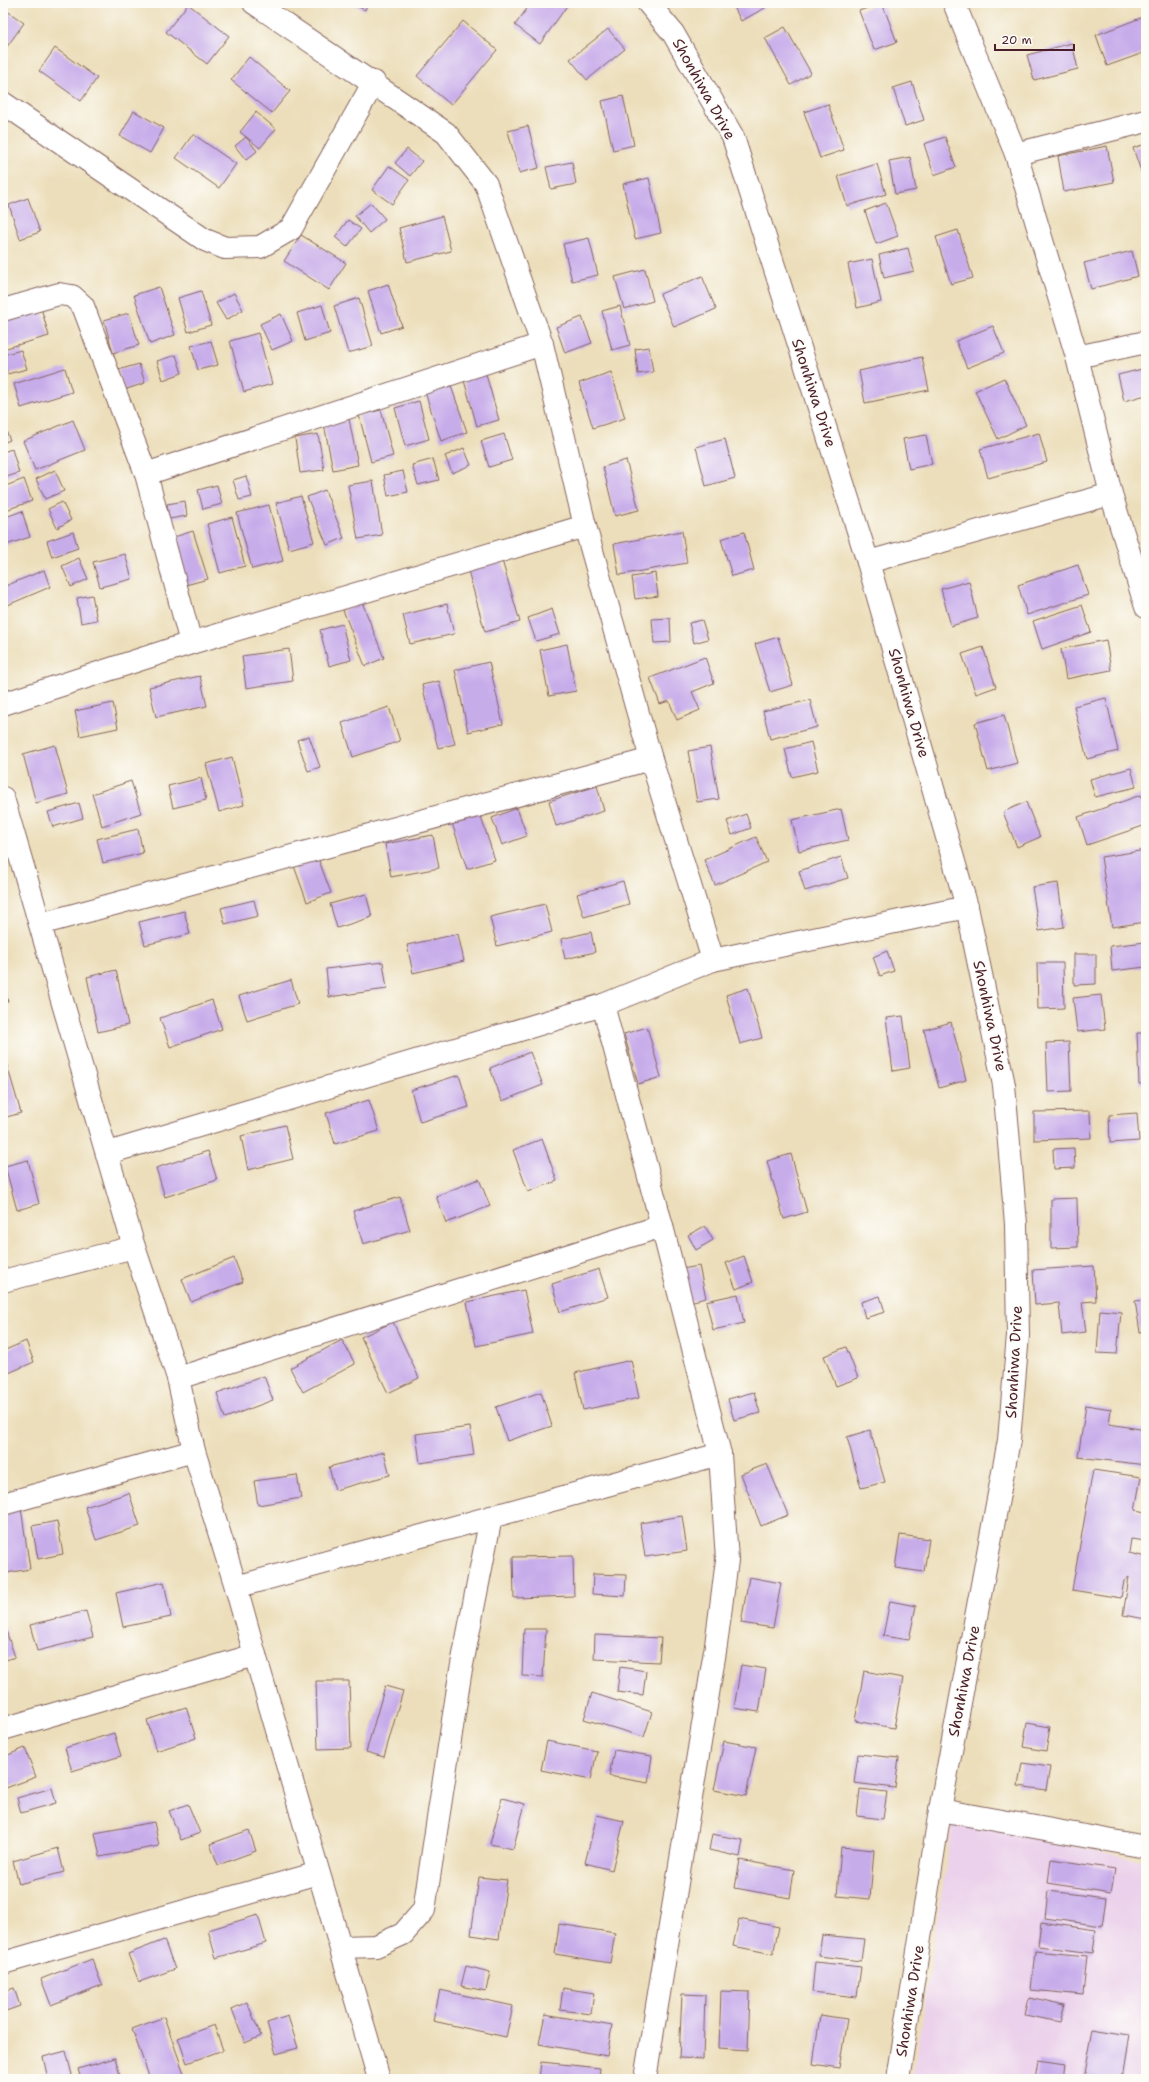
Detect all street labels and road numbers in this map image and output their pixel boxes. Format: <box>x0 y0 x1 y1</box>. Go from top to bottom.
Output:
street label: Shonhiwa Drive <box>668 35 740 143</box>
street label: Shonhiwa Drive <box>787 336 841 450</box>
street label: Shonhiwa Drive <box>884 646 934 760</box>
street label: Shonhiwa Drive <box>968 959 1012 1073</box>
street label: Shonhiwa Drive <box>1001 1305 1027 1419</box>
street label: Shonhiwa Drive <box>943 1624 985 1738</box>
street label: Shonhiwa Drive <box>891 1944 929 2058</box>

